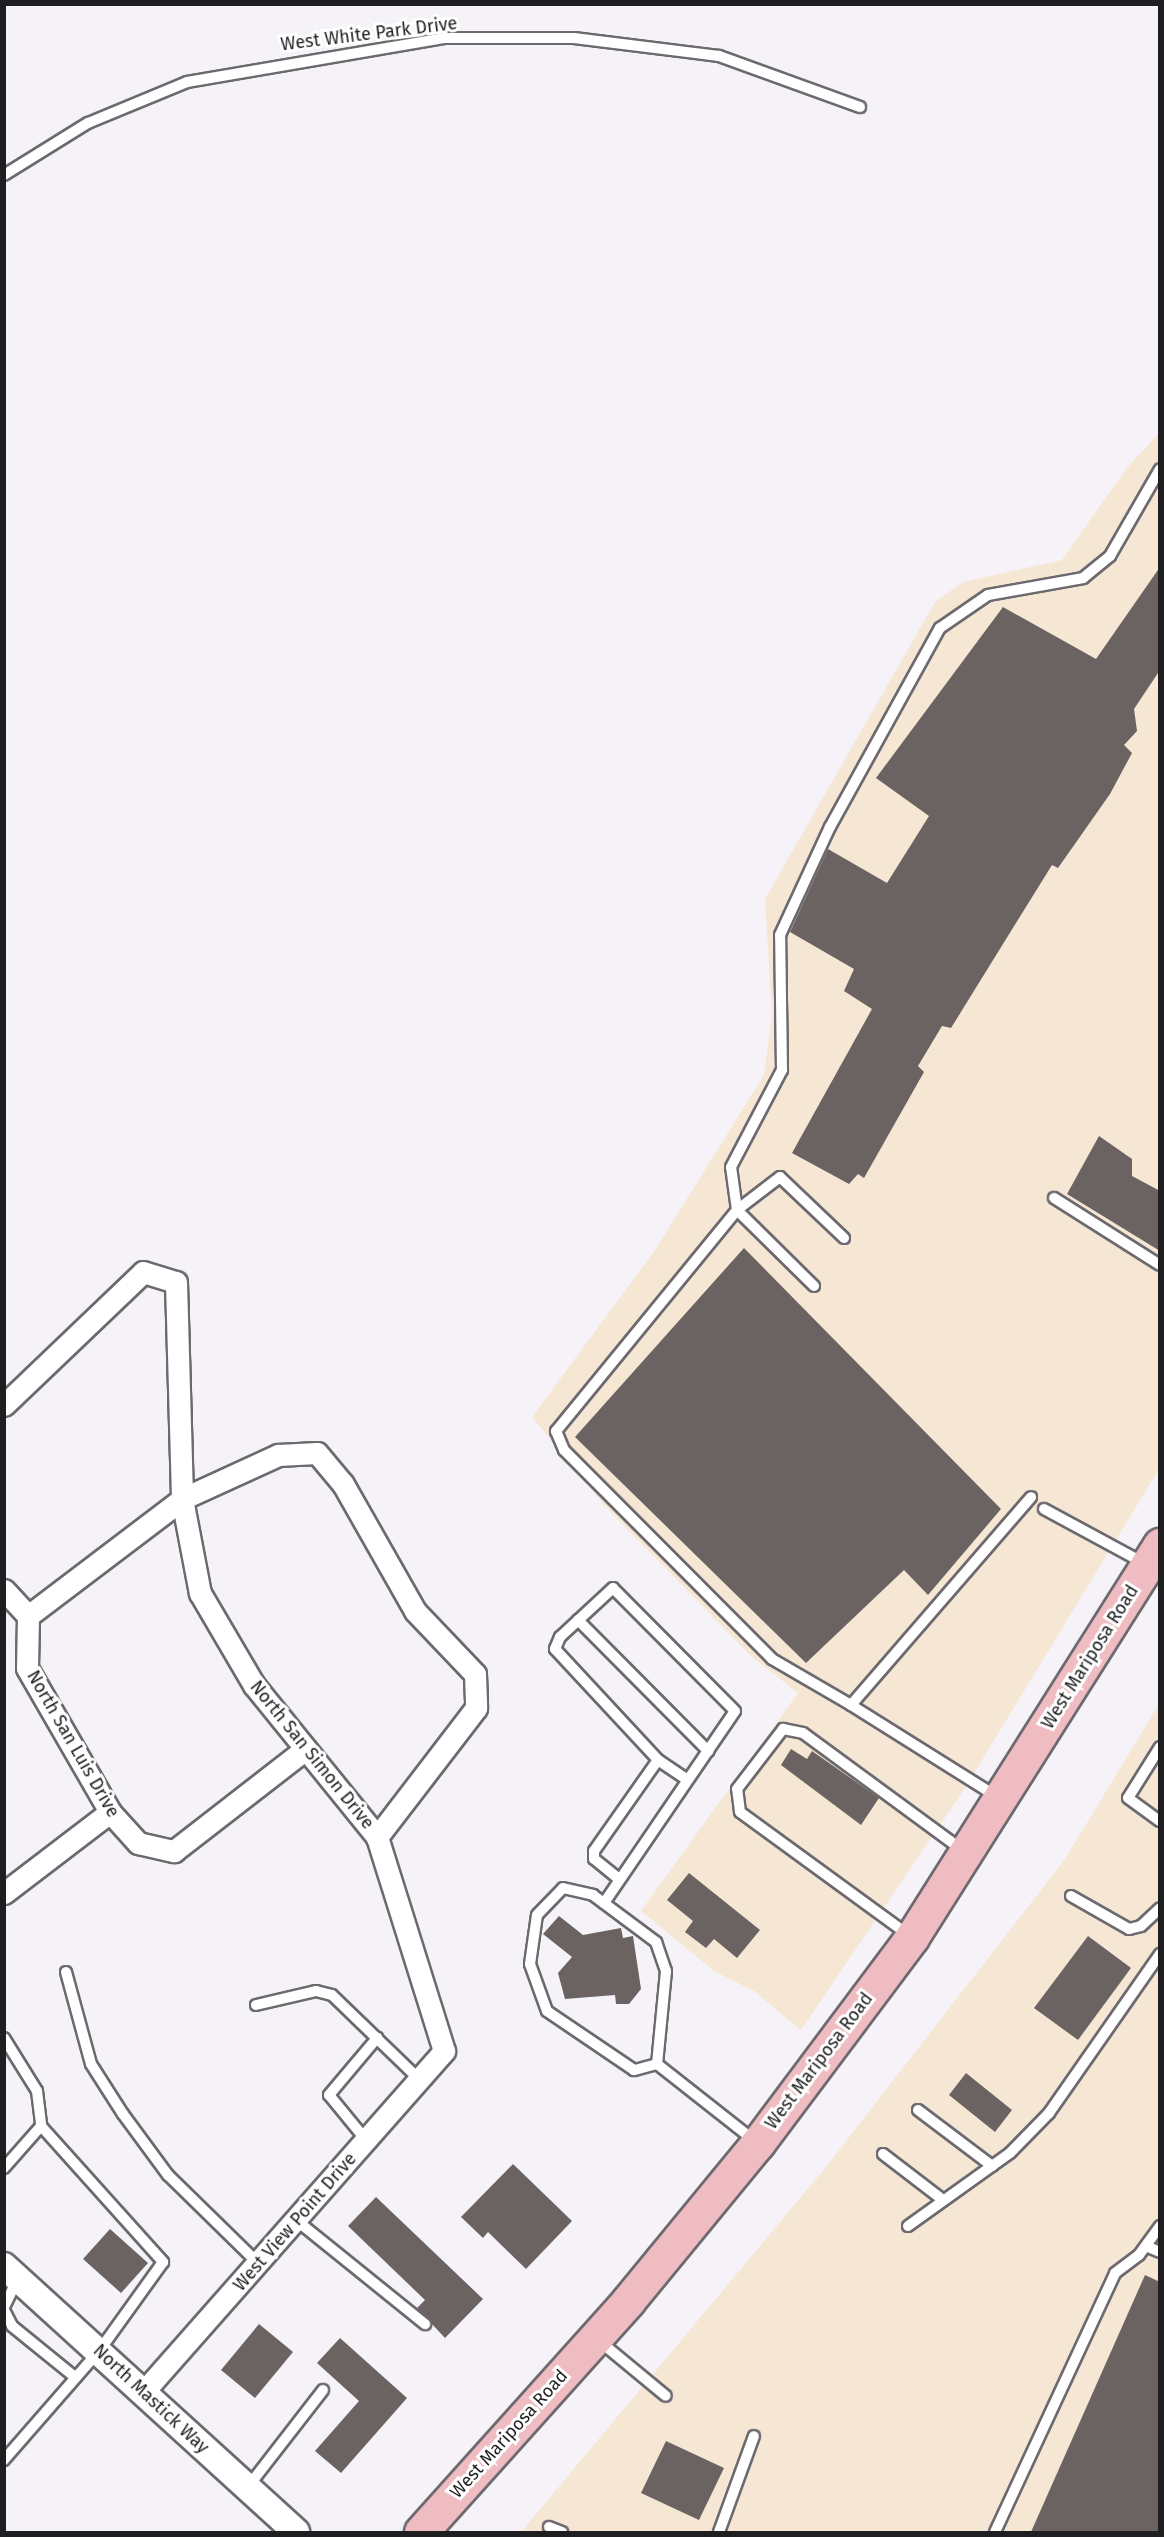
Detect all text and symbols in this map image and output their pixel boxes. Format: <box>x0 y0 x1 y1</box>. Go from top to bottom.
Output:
street label: West White Park Drive <box>279 12 459 56</box>
street label: West Mariposa Road <box>1037 1581 1143 1733</box>
street label: North San Luis Drive <box>22 1667 124 1821</box>
street label: North San Simon Drive <box>245 1676 379 1834</box>
street label: West Mariposa Road <box>761 1988 877 2134</box>
street label: West View Point Drive <box>229 2148 361 2296</box>
street label: North Mastick Way <box>89 2340 213 2458</box>
street label: West Mariposa Road <box>446 2365 572 2503</box>

